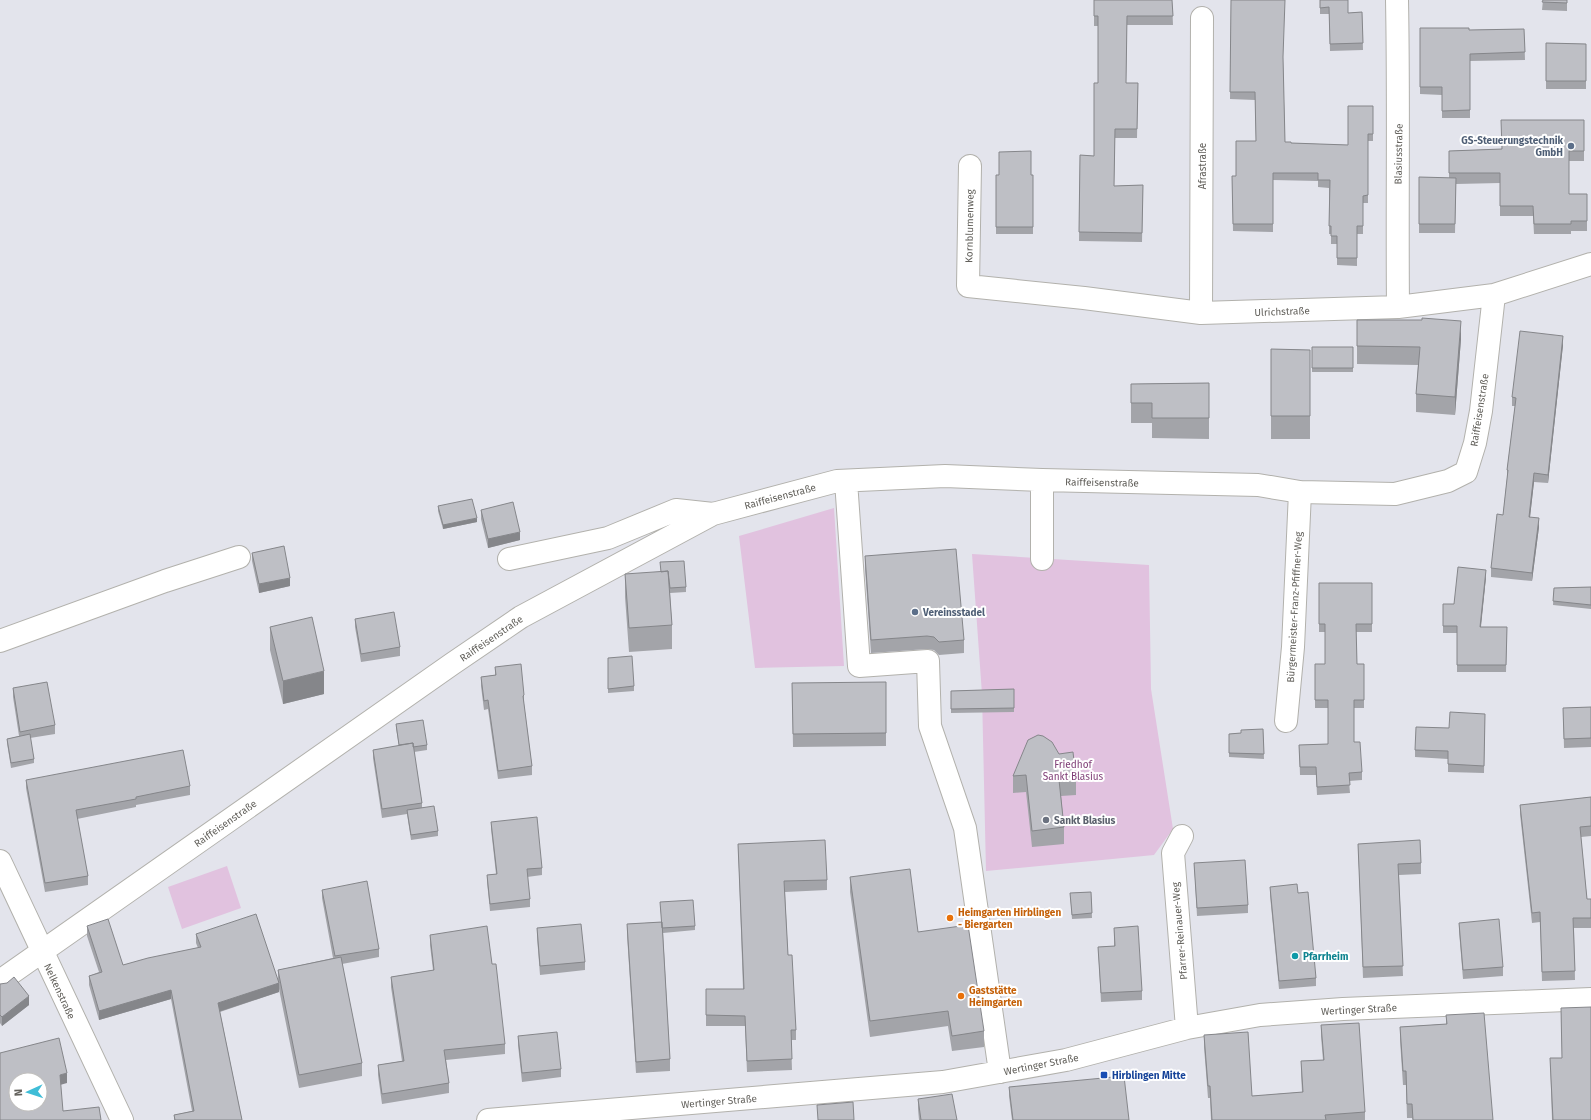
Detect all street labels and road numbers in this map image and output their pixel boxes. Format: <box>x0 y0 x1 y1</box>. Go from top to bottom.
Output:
street label: Blasiusstraße <box>1392 124 1406 185</box>
street label: Afrastraße <box>1197 143 1209 189</box>
street label: Kornblumenweg <box>963 188 977 263</box>
street label: Ulrichstraße <box>1254 305 1310 319</box>
street label: Raiffeisenstraße <box>1468 373 1492 447</box>
street label: Raiffeisenstraße <box>1065 476 1139 490</box>
street label: Raiffeisenstraße <box>743 482 817 512</box>
street label: Bürgermeister-Franz-Pfiffner-Weg <box>1285 530 1305 683</box>
street label: Raiffeisenstraße <box>458 613 525 664</box>
street label: Raiffeisenstraße <box>192 798 259 850</box>
street label: Pfarrer-Reinauer-Weg <box>1170 881 1190 980</box>
street label: Nelkenstraße <box>41 962 77 1021</box>
street label: Wertinger Straße <box>1321 1002 1397 1018</box>
street label: Wertinger Straße <box>1003 1052 1080 1078</box>
street label: Wertinger Straße <box>681 1093 758 1111</box>

